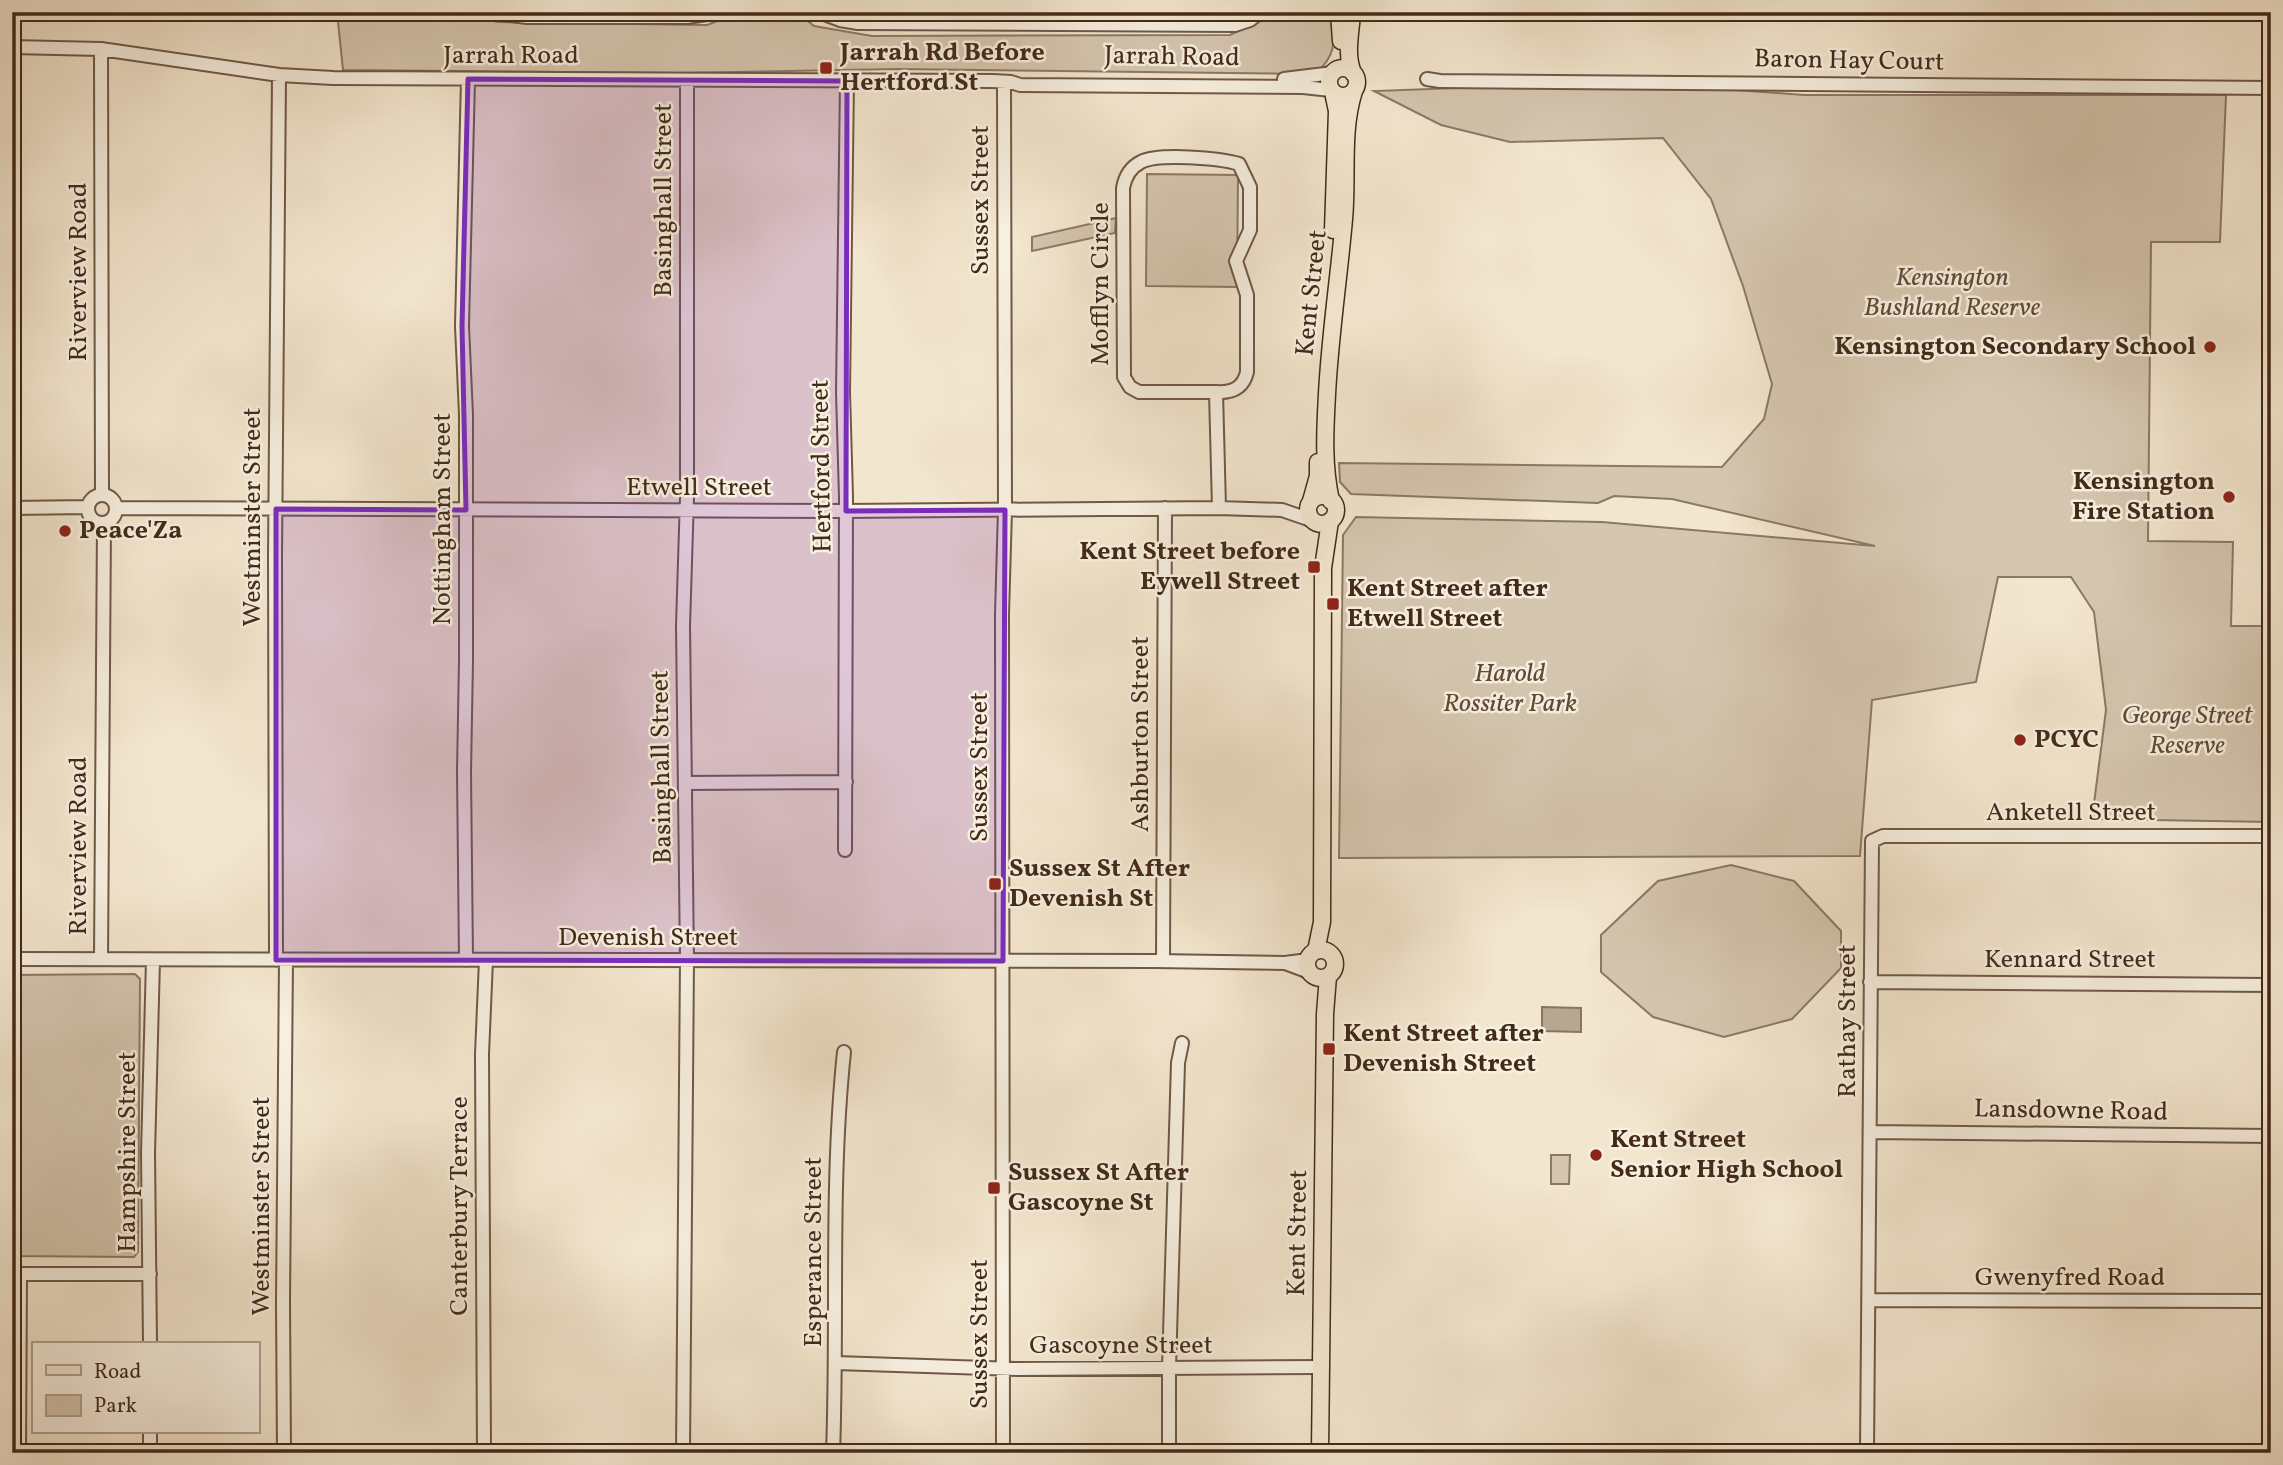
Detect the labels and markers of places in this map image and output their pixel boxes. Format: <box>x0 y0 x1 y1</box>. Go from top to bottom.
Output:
place label: Jarrah Rd Before Hertford St <box>839 35 1045 101</box>
marker: Jarrah Rd Before Hertford St <box>818 60 834 76</box>
place label: Kensington Secondary School <box>1834 329 2196 365</box>
marker: Kensington Secondary School <box>2202 339 2218 355</box>
place label: Kensington Fire Station <box>2072 464 2215 530</box>
marker: Kensington Fire Station <box>2221 489 2237 505</box>
place label: Peace'Za <box>79 513 183 549</box>
marker: Peace'Za <box>57 523 73 539</box>
place label: Kent Street before Eywell Street <box>1079 534 1300 600</box>
marker: Kent Street before Eywell Street <box>1306 559 1322 575</box>
place label: Kent Street after Etwell Street <box>1347 571 1548 637</box>
marker: Kent Street after Etwell Street <box>1325 596 1341 612</box>
place label: PCYC <box>2034 722 2099 758</box>
marker: PCYC <box>2012 732 2028 748</box>
place label: Sussex St After Devenish St <box>1009 851 1190 917</box>
marker: Sussex St After Devenish St <box>987 876 1003 892</box>
place label: Kent Street after Devenish Street <box>1343 1016 1544 1082</box>
marker: Kent Street after Devenish Street <box>1321 1041 1337 1057</box>
place label: Kent Street Senior High School <box>1610 1122 1843 1188</box>
marker: Kent Street Senior High School <box>1588 1147 1604 1163</box>
place label: Sussex St After Gascoyne St <box>1008 1155 1189 1221</box>
marker: Sussex St After Gascoyne St <box>986 1180 1002 1196</box>

